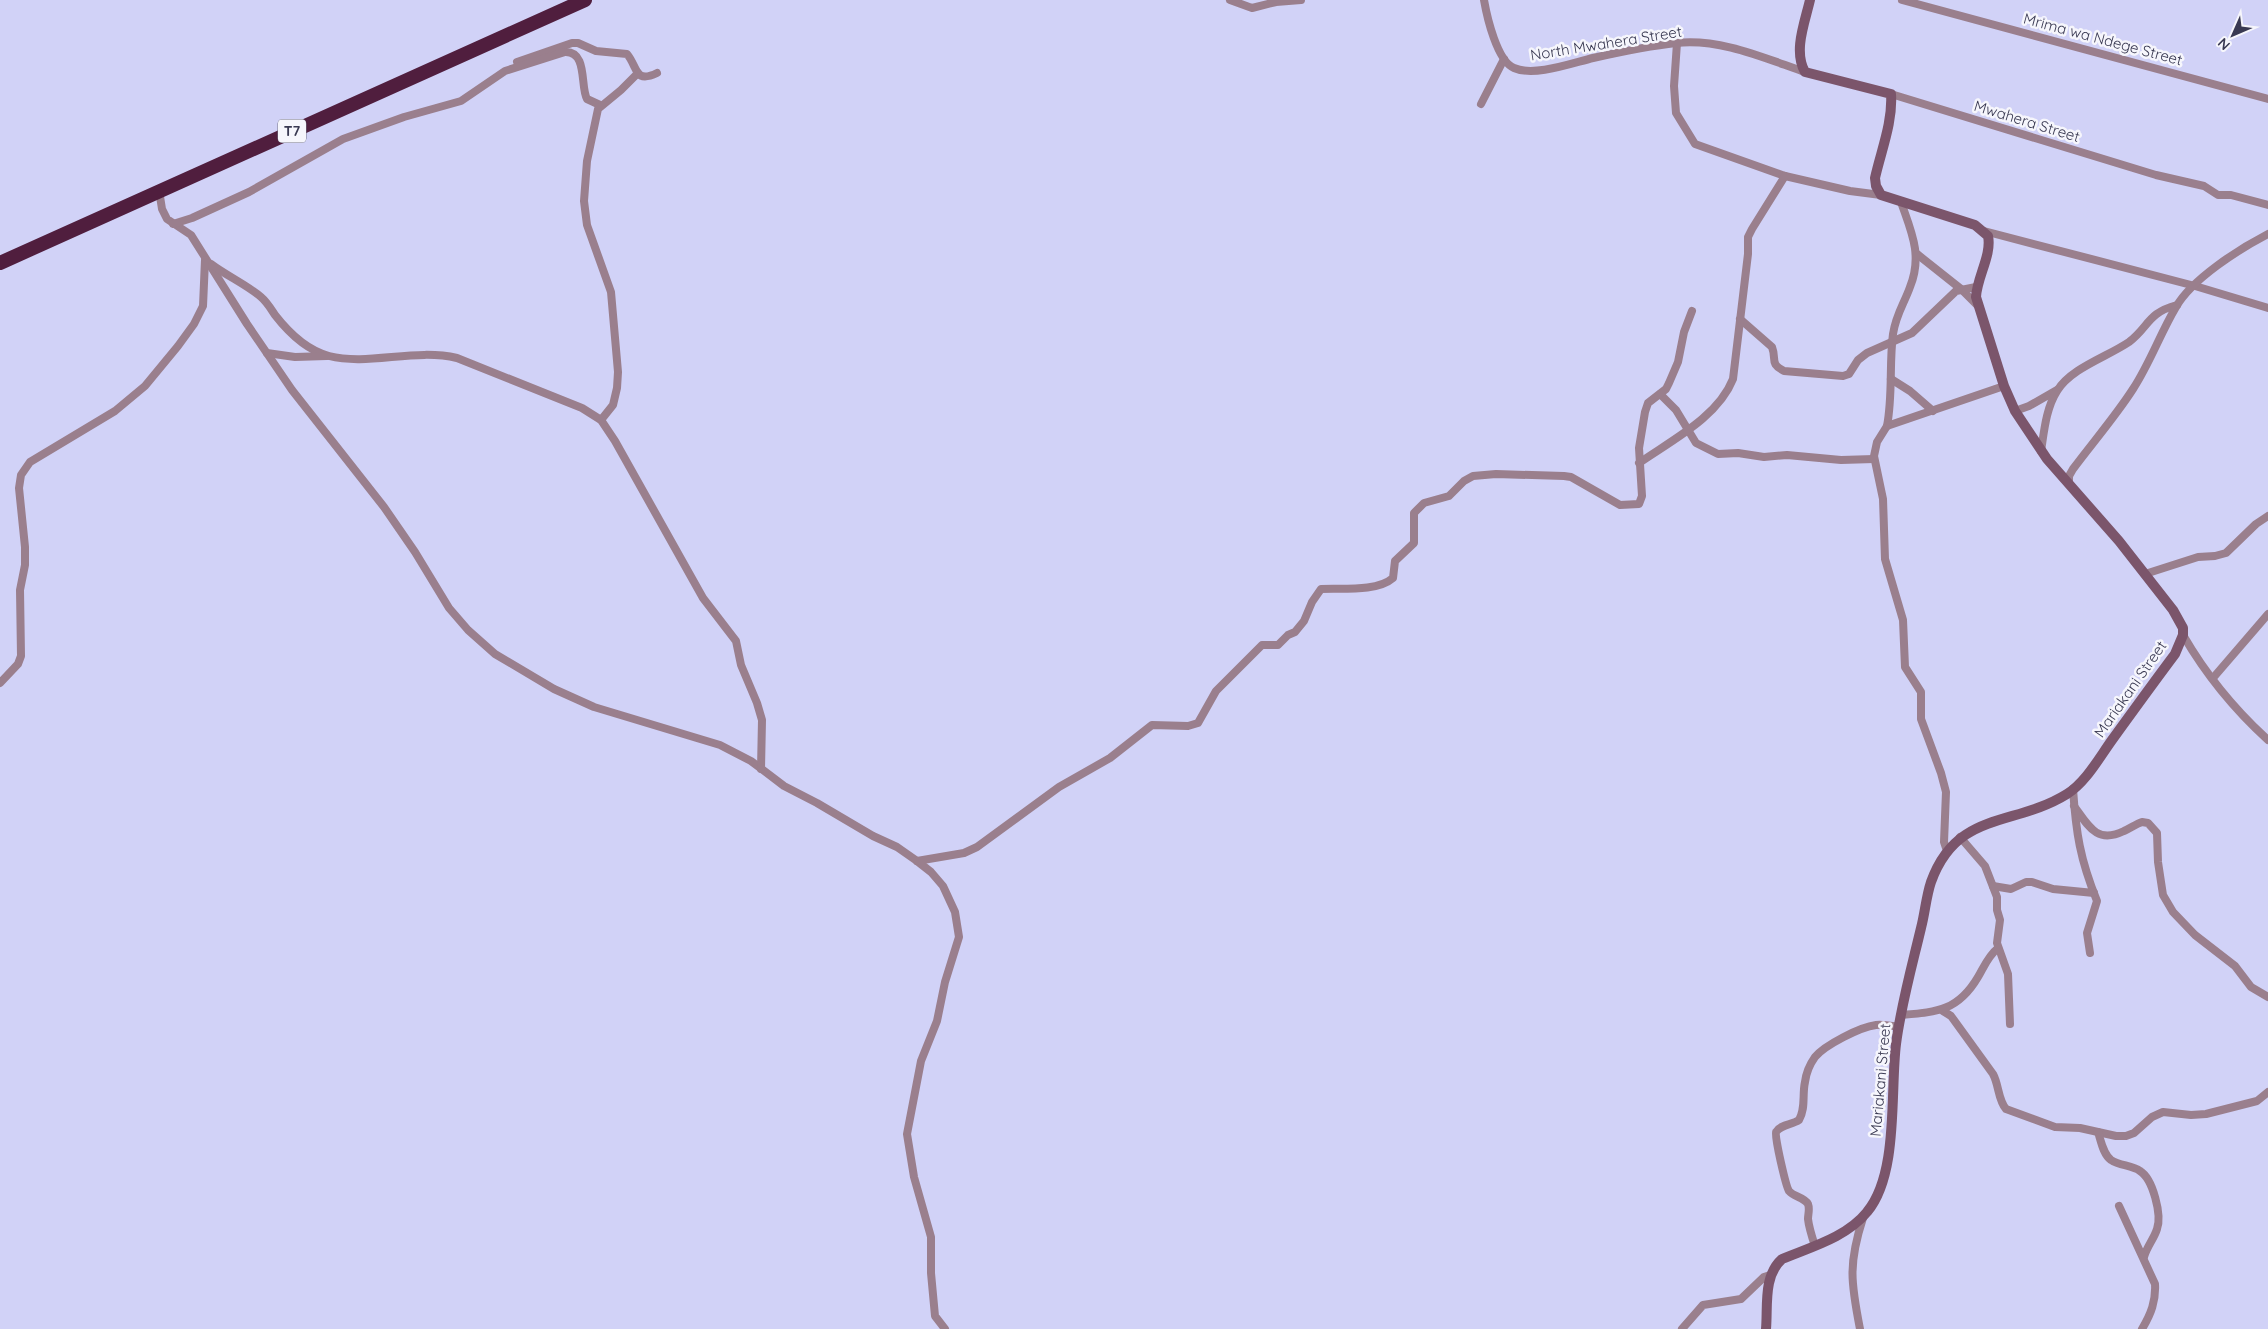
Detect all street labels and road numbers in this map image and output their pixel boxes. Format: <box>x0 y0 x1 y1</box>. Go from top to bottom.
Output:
street label: Mrima wa Ndege Street <box>2021 9 2185 69</box>
street label: North Mwahera Street <box>1529 22 1683 64</box>
street label: Mwahera Street <box>1972 96 2082 146</box>
road number: T7 <box>278 120 306 142</box>
street label: Mariakani Street <box>2090 637 2170 741</box>
street label: Mariakani Street <box>1866 1023 1894 1137</box>

